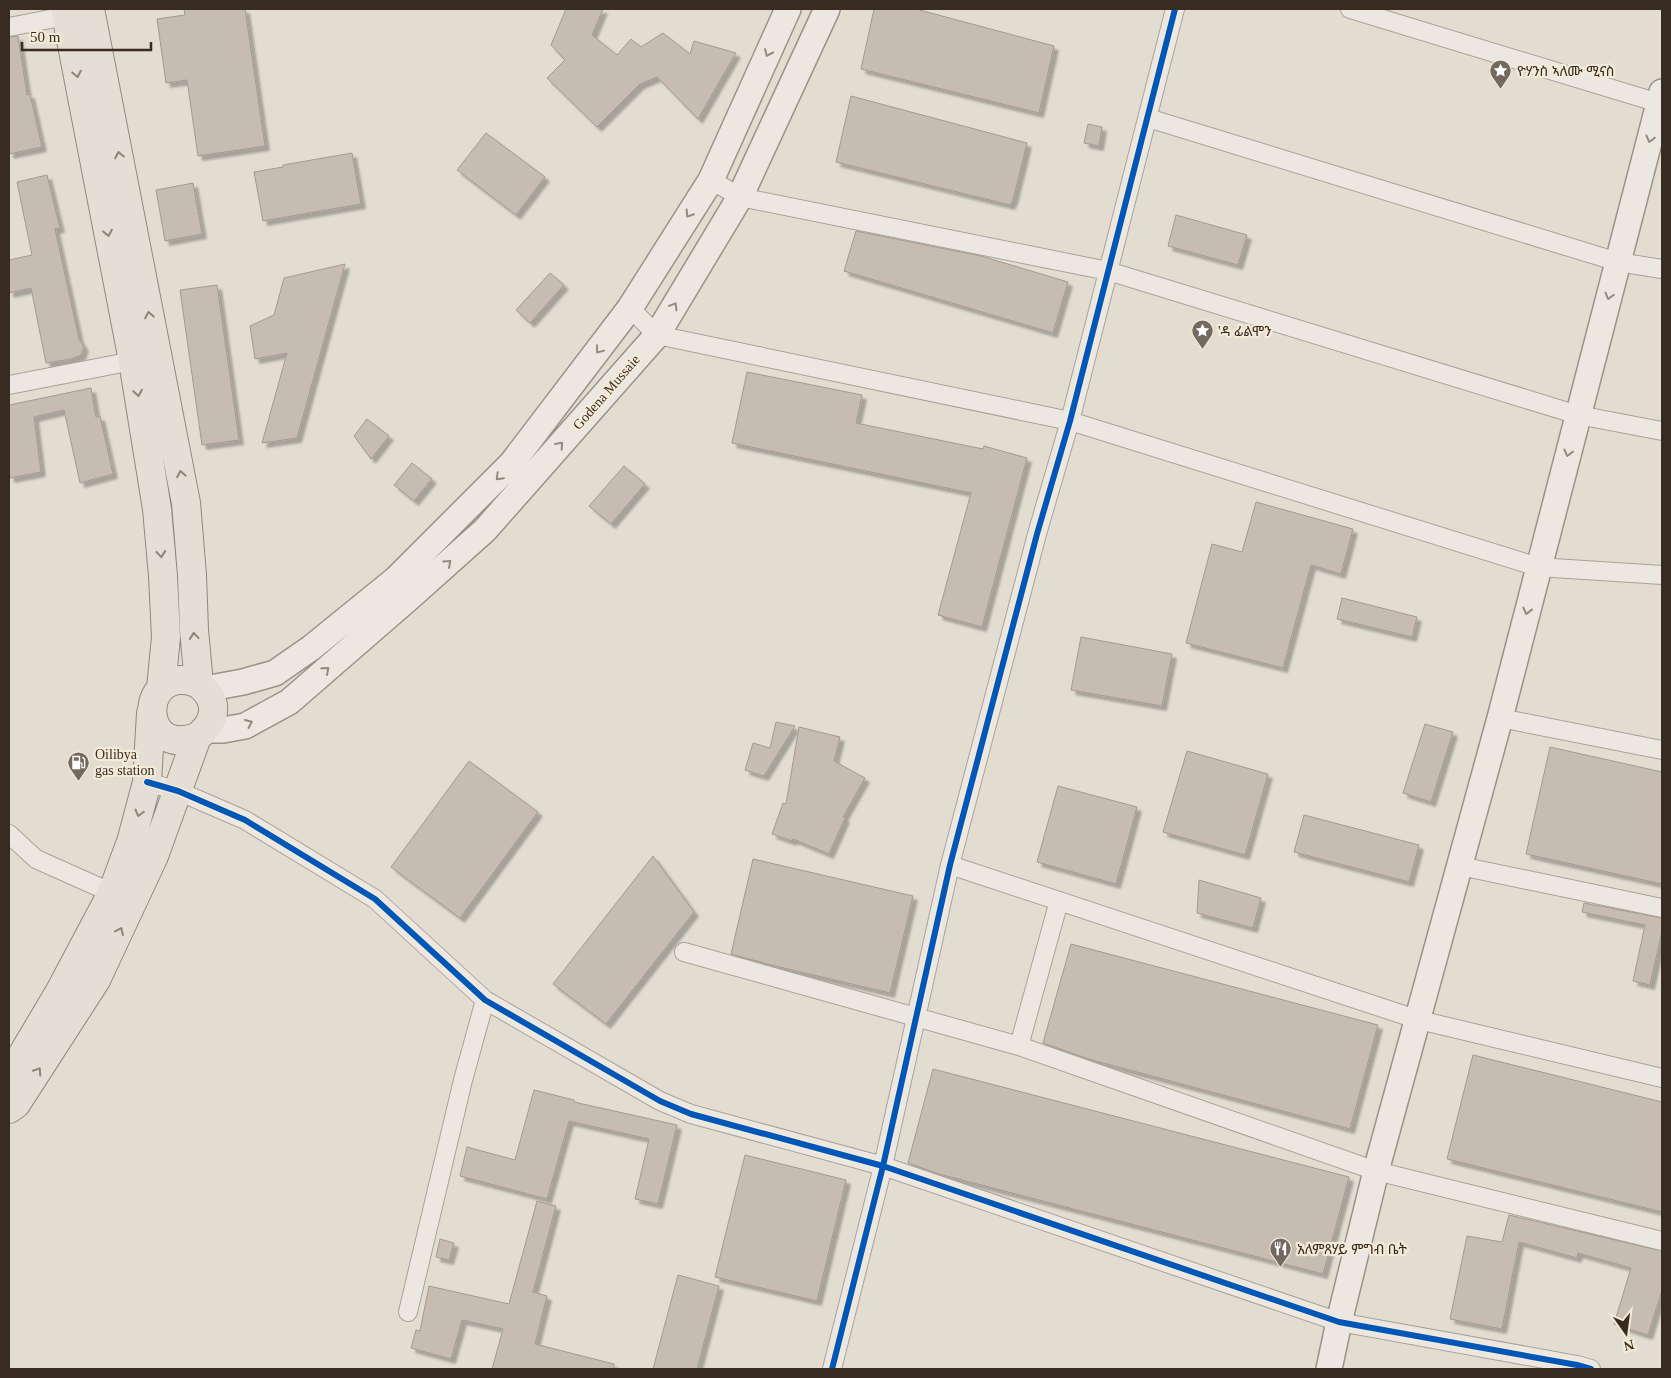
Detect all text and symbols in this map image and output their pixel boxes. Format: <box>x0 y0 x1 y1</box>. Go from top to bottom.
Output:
scale bar <box>22 20 151 52</box>
text: 50 m <box>30 29 61 45</box>
one-way arrow <box>764 48 774 57</box>
place icon: ዮሃንስ ኣለሙ ሚናስ <box>1489 59 1513 90</box>
place label: ዮሃንስ ኣለሙ ሚናስ <box>1517 64 1614 79</box>
one-way arrow <box>72 69 82 78</box>
one-way arrow <box>1645 134 1656 143</box>
one-way arrow <box>114 151 124 159</box>
one-way arrow <box>685 209 695 218</box>
one-way arrow <box>103 229 113 238</box>
one-way arrow <box>1604 292 1615 301</box>
one-way arrow <box>667 303 677 312</box>
one-way arrow <box>145 310 155 319</box>
place icon: 'ዳ ፊልሞን <box>1190 319 1214 350</box>
place label: 'ዳ ፊልሞን <box>1218 324 1272 339</box>
one-way arrow <box>596 344 604 353</box>
street label: Godena Mussaie <box>570 352 643 433</box>
one-way arrow <box>133 389 143 397</box>
one-way arrow <box>554 441 563 450</box>
one-way arrow <box>1563 449 1573 457</box>
one-way arrow <box>177 470 187 478</box>
one-way arrow <box>495 471 504 480</box>
one-way arrow <box>156 550 167 558</box>
one-way arrow <box>443 559 452 568</box>
one-way arrow <box>1522 606 1533 615</box>
one-way arrow <box>189 632 200 640</box>
one-way arrow <box>320 667 329 675</box>
one-way arrow <box>244 719 253 730</box>
place label: Oilibya gas station <box>95 747 155 778</box>
fuel station icon: Oilibya gas station <box>67 750 91 781</box>
one-way arrow <box>134 808 144 816</box>
one-way arrow <box>114 927 124 936</box>
one-way arrow <box>31 1067 41 1076</box>
restaurant icon: አለምጸሃይ ምግብ ቤት <box>1269 1237 1293 1268</box>
place label: አለምጸሃይ ምግብ ቤት <box>1297 1242 1408 1257</box>
north arrow <box>1601 1308 1651 1358</box>
text: N <box>1622 1337 1636 1354</box>

